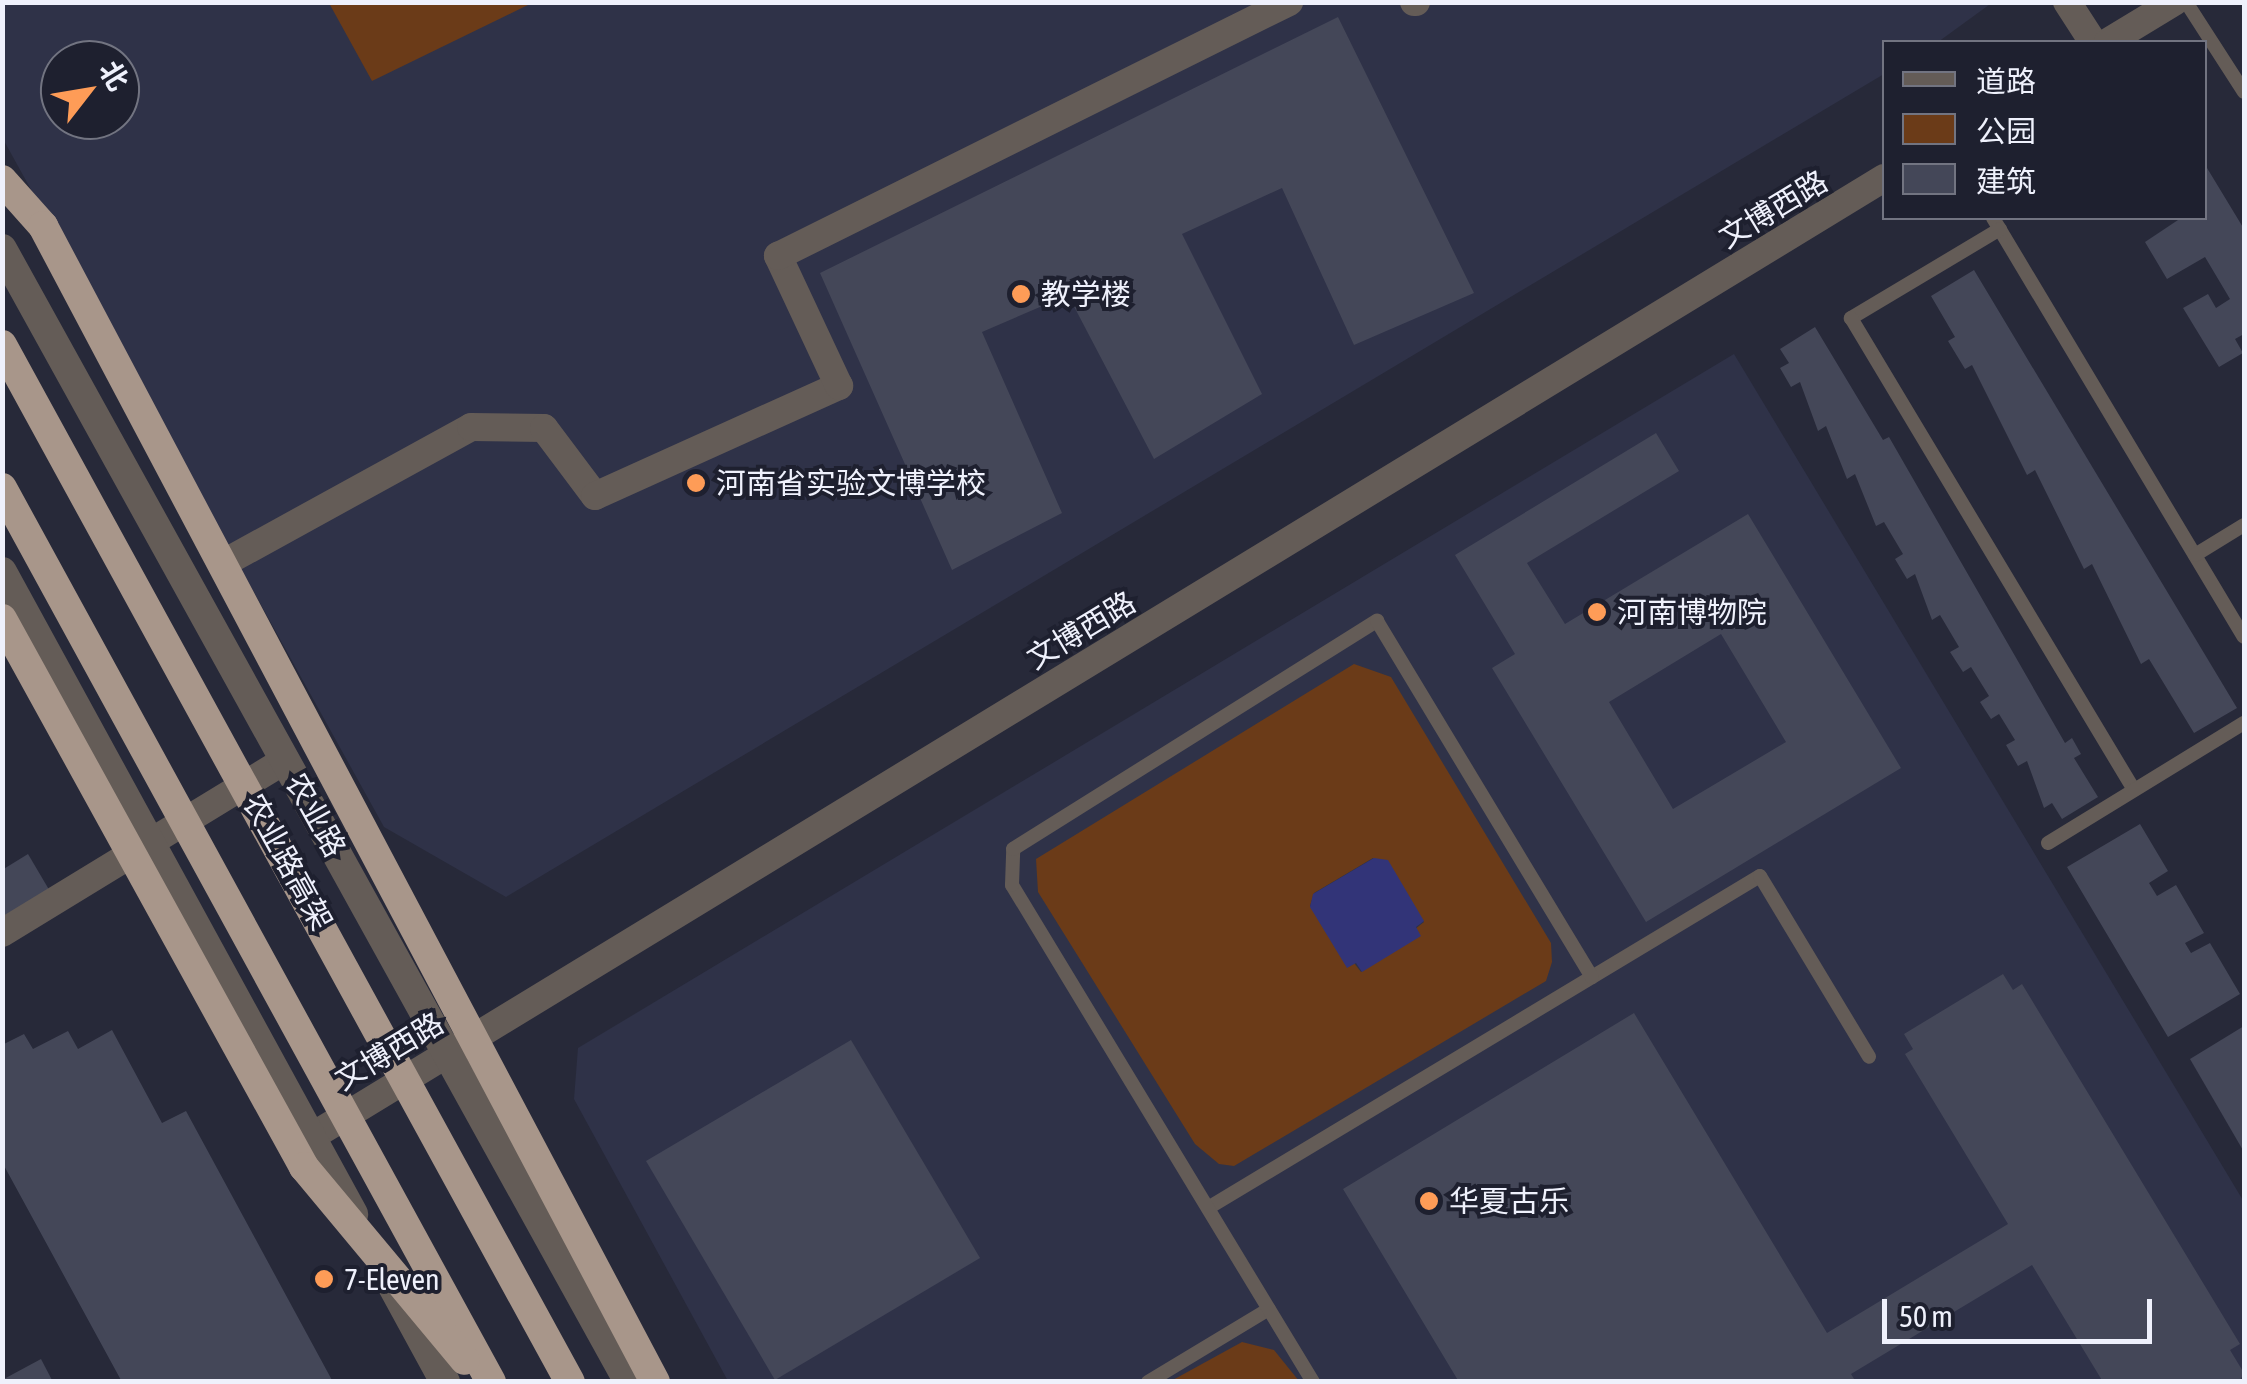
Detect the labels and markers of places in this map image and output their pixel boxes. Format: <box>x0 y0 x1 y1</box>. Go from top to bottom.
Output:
place label: 教学楼 <box>1041 276 1131 312</box>
marker: 教学楼 <box>1010 283 1032 305</box>
place label: 河南省实验文博学校 <box>716 465 986 501</box>
marker: 河南省实验文博学校 <box>685 472 707 494</box>
place label: 河南博物院 <box>1617 594 1767 630</box>
marker: 河南博物院 <box>1586 601 1608 623</box>
place label: 华夏古乐 <box>1449 1183 1569 1219</box>
marker: 华夏古乐 <box>1418 1190 1440 1212</box>
place label: 7-Eleven <box>344 1261 440 1297</box>
marker: 7-Eleven <box>313 1268 335 1290</box>

